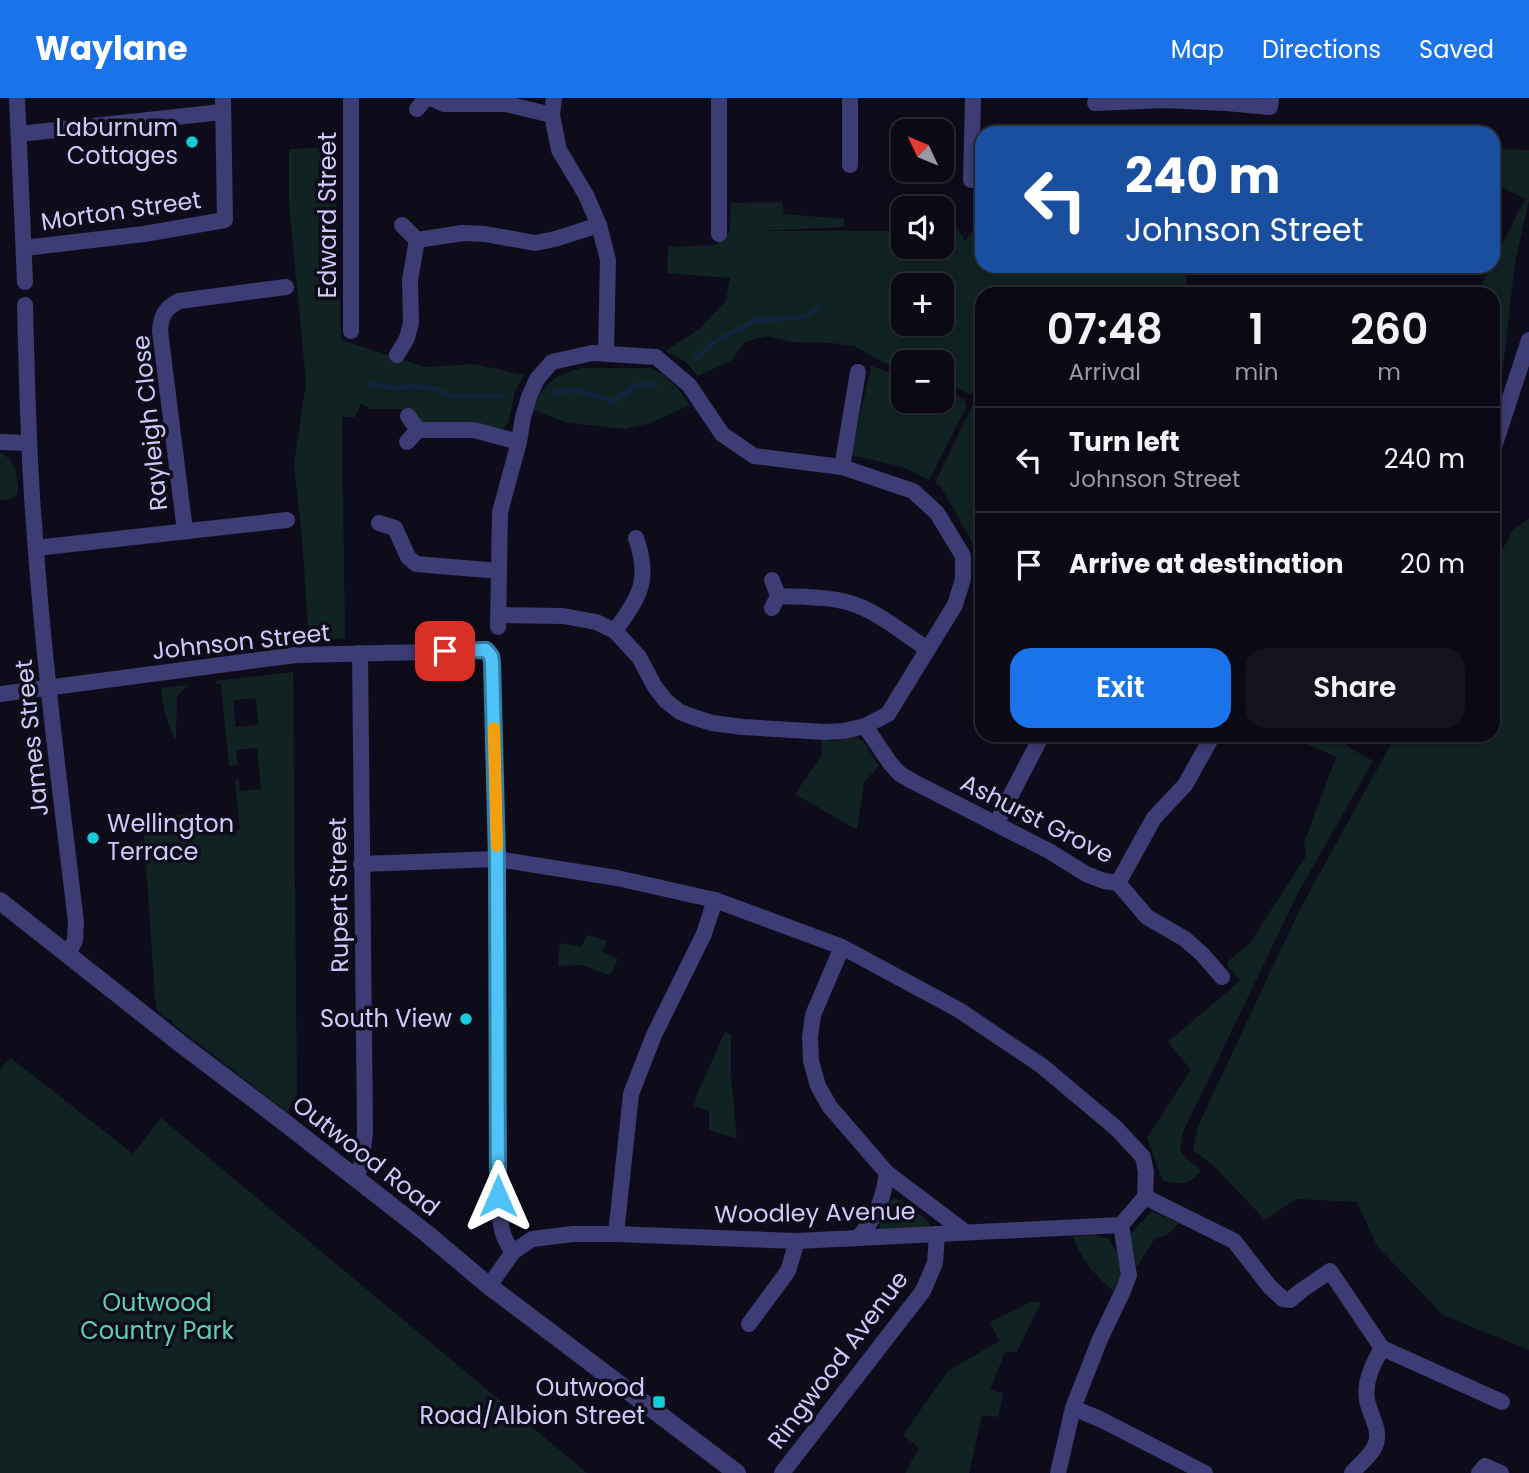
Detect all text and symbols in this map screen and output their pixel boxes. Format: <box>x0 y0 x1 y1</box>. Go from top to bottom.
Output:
text: Waylane <box>35 25 188 72</box>
text: Map <box>1171 33 1224 66</box>
text: Directions <box>1262 33 1381 66</box>
text: Saved <box>1419 33 1494 66</box>
place label: Laburnum Cottages <box>55 111 178 172</box>
north arrow <box>891 119 954 182</box>
map controls <box>891 119 954 413</box>
street label: Edward Street <box>311 132 344 298</box>
marker: Laburnum Cottages <box>184 134 200 150</box>
text: 240 m <box>1125 142 1280 210</box>
icon: left <box>1010 154 1101 245</box>
street label: Morton Street <box>39 183 203 238</box>
button: sound <box>891 196 954 259</box>
text: Johnson Street <box>1125 207 1363 252</box>
button: + <box>891 273 954 336</box>
text: 07:48 <box>1047 300 1163 359</box>
text: 1 <box>1249 300 1264 359</box>
text: 260 <box>1350 300 1428 359</box>
street label: Rayleigh Close <box>124 334 175 512</box>
button: − <box>891 350 954 413</box>
text: Arrival <box>1068 356 1141 388</box>
text: min <box>1234 356 1278 388</box>
text: m <box>1377 356 1401 388</box>
text: Turn left <box>1069 424 1180 460</box>
icon: left <box>1010 441 1048 479</box>
text: 240 m <box>1384 441 1465 477</box>
text: Johnson Street <box>1069 463 1240 495</box>
icon: arrive <box>1010 546 1048 584</box>
text: Arrive at destination <box>1069 546 1344 582</box>
text: 20 m <box>1400 546 1465 582</box>
street label: Johnson Street <box>150 616 332 667</box>
pin <box>415 621 475 681</box>
icon: arrive <box>426 632 464 670</box>
button: Exit <box>1010 648 1231 728</box>
button: Share <box>1245 648 1465 728</box>
street label: James Street <box>7 658 56 818</box>
street label: Ashurst Grove <box>955 766 1119 871</box>
place label: Wellington Terrace <box>107 807 234 868</box>
street label: Rupert Street <box>321 817 356 973</box>
marker: Wellington Terrace <box>85 830 101 846</box>
place label: South View <box>320 1002 452 1035</box>
marker: South View <box>458 1011 474 1027</box>
street label: Outwood Road <box>286 1088 447 1224</box>
position arrow <box>461 1159 535 1233</box>
street label: Woodley Avenue <box>714 1194 916 1231</box>
street label: Ringwood Avenue <box>760 1264 916 1456</box>
park label: Outwood Country Park <box>80 1286 234 1347</box>
place label: Outwood Road/Albion Street <box>420 1371 645 1432</box>
marker: Outwood Road/Albion Street <box>651 1394 667 1410</box>

